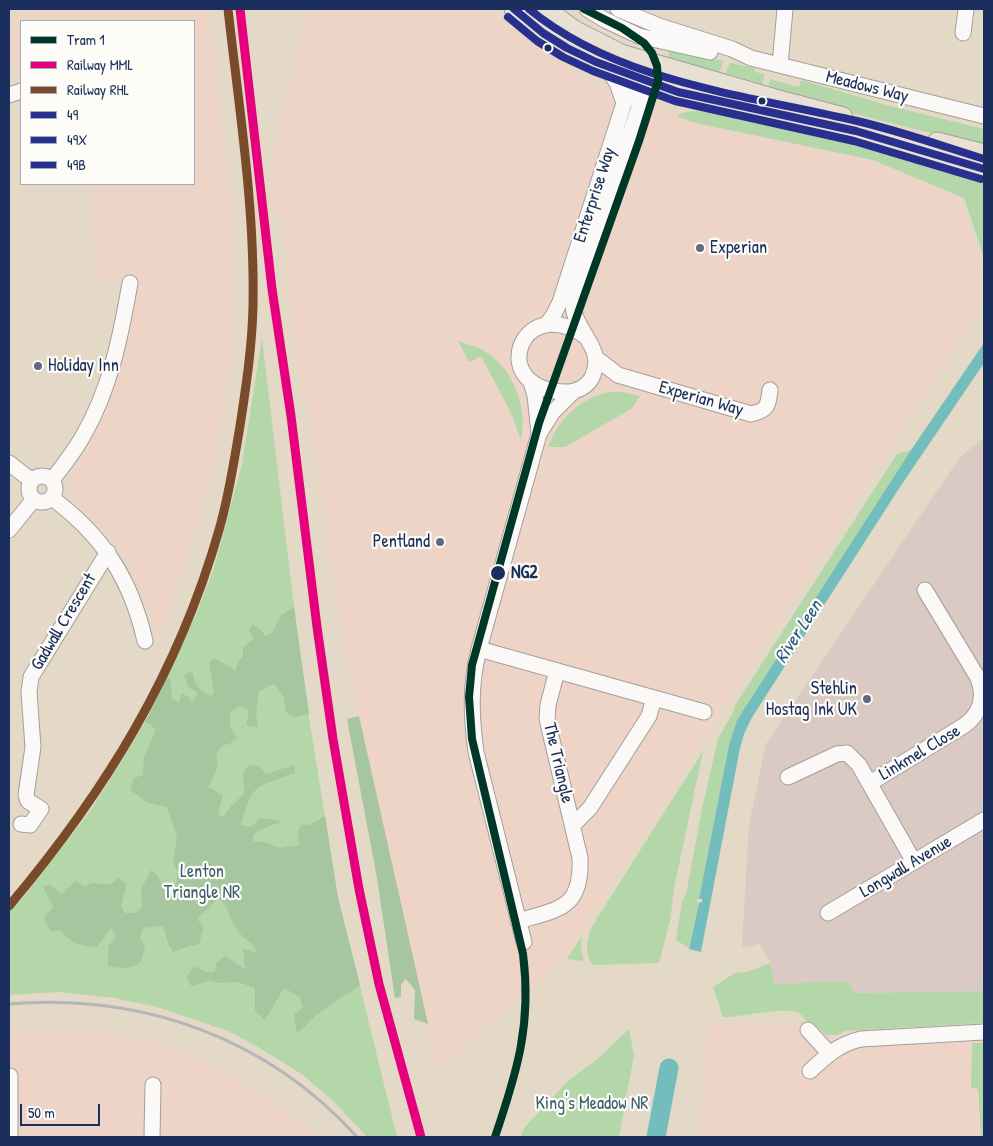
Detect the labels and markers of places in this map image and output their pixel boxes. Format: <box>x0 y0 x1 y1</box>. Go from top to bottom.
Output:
unlabelled marker <box>543 43 553 53</box>
unlabelled marker <box>757 96 767 106</box>
place label: Experian <box>710 237 767 259</box>
marker: Experian <box>694 242 706 254</box>
place label: Holiday Inn <box>48 355 119 377</box>
marker: Holiday Inn <box>32 360 44 372</box>
place label: Pentland <box>373 531 430 553</box>
marker: Pentland <box>434 536 446 548</box>
place label: NG2 <box>511 562 538 584</box>
marker: NG2 <box>489 564 507 582</box>
place label: Stehlin Hostag Ink UK <box>766 678 857 721</box>
marker: Stehlin Hostag Ink UK <box>861 693 873 705</box>

